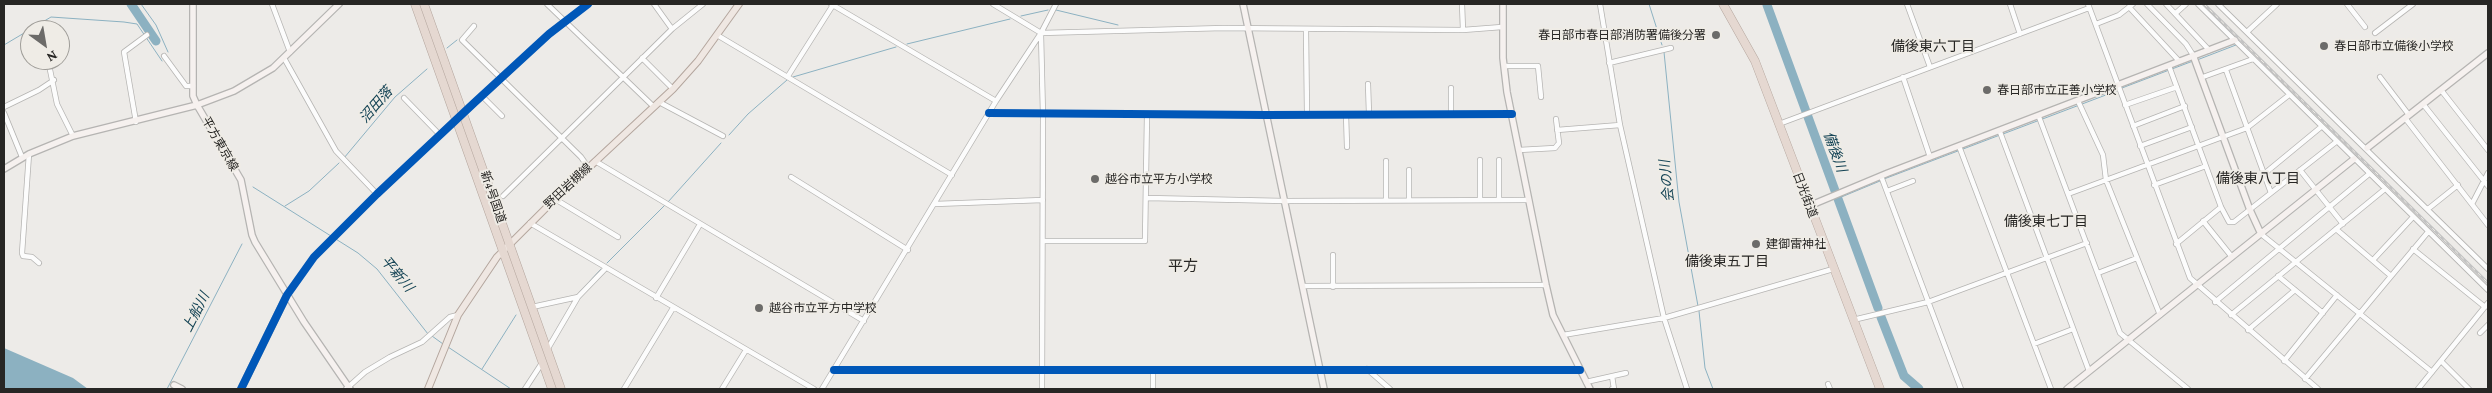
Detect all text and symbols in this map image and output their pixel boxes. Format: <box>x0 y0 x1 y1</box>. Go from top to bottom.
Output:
north arrow <box>20 20 70 70</box>
place label: 春日部市春日部消防署備後分署 <box>1538 28 1706 42</box>
marker: 春日部市春日部消防署備後分署 <box>1710 29 1722 41</box>
district label: 備後東六丁目 <box>1891 39 1975 55</box>
place label: 春日部市立備後小学校 <box>2334 39 2454 53</box>
marker: 春日部市立備後小学校 <box>2318 40 2330 52</box>
text: N <box>44 48 61 66</box>
place label: 春日部市立正善小学校 <box>1997 83 2117 97</box>
water label: 沼田落 <box>356 84 396 126</box>
marker: 春日部市立正善小学校 <box>1981 84 1993 96</box>
street label: 平方東京線 <box>199 114 241 174</box>
water label: 備後川 <box>1820 129 1850 175</box>
water label: 会の川 <box>1656 159 1678 203</box>
street label: 野田岩槻線 <box>541 160 595 212</box>
street label: 新4号国道 <box>477 169 509 225</box>
street label: 日光街道 <box>1790 170 1820 220</box>
district label: 備後東八丁目 <box>2216 171 2300 187</box>
place label: 越谷市立平方小学校 <box>1105 172 1213 186</box>
marker: 越谷市立平方小学校 <box>1089 173 1101 185</box>
district label: 備後東七丁目 <box>2004 214 2088 230</box>
place label: 建御雷神社 <box>1766 237 1826 251</box>
marker: 建御雷神社 <box>1750 238 1762 250</box>
water label: 平新川 <box>377 253 417 295</box>
district label: 備後東五丁目 <box>1685 254 1769 270</box>
district label: 平方 <box>1168 257 1198 275</box>
water label: 上船川 <box>179 289 213 335</box>
place label: 越谷市立平方中学校 <box>769 301 877 315</box>
marker: 越谷市立平方中学校 <box>753 302 765 314</box>

